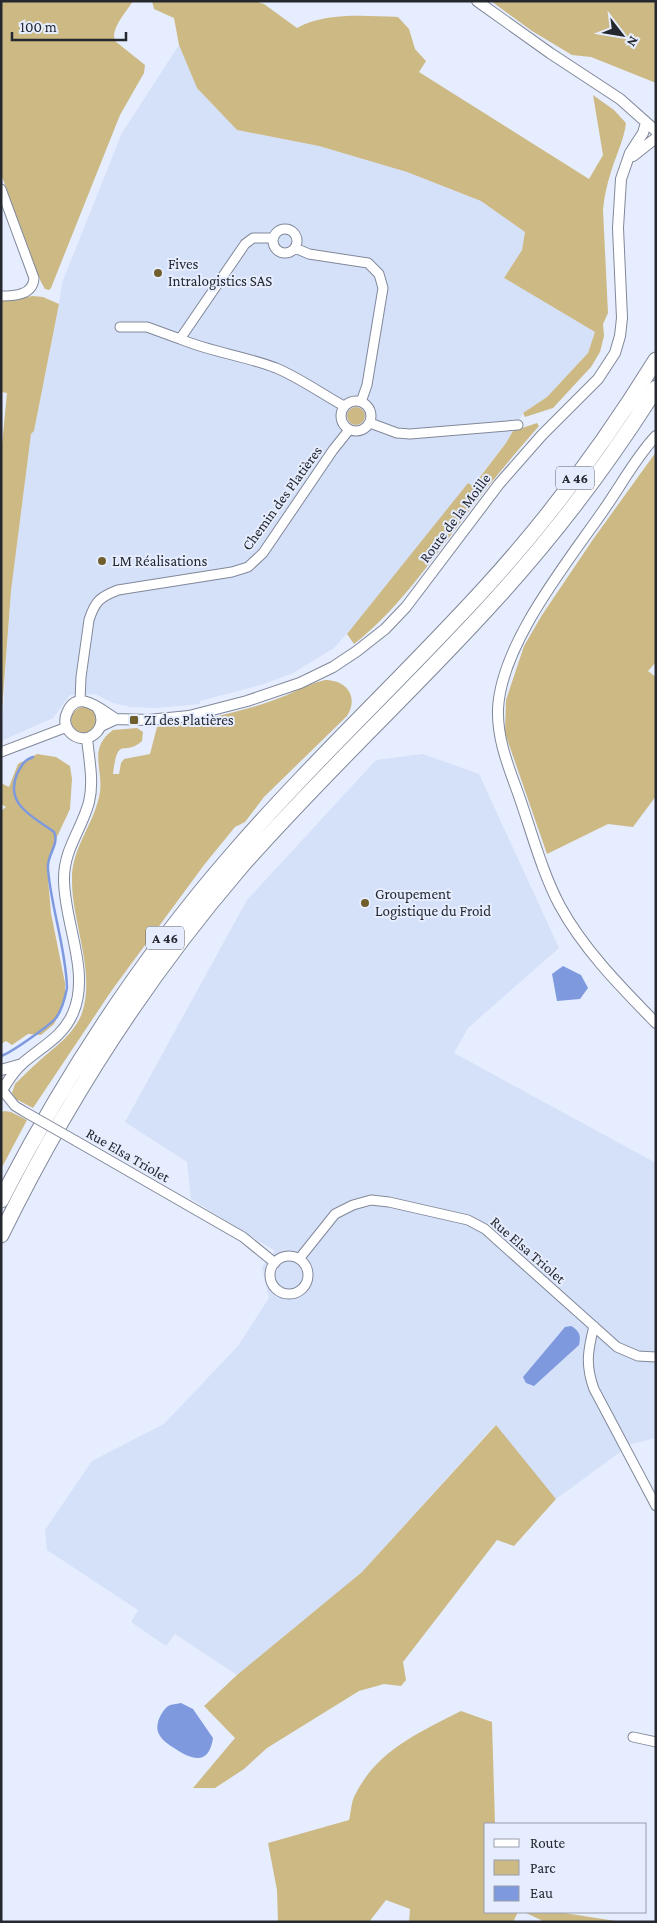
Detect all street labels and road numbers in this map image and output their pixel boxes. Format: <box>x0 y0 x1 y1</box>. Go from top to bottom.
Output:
street label: Chemin des Platières <box>239 443 325 553</box>
road number: A 46 <box>556 466 594 489</box>
street label: Route de la Moille <box>416 470 494 566</box>
road number: A 46 <box>146 926 184 950</box>
street label: Rue Elsa Triolet <box>83 1125 173 1186</box>
street label: Rue Elsa Triolet <box>487 1213 569 1287</box>

